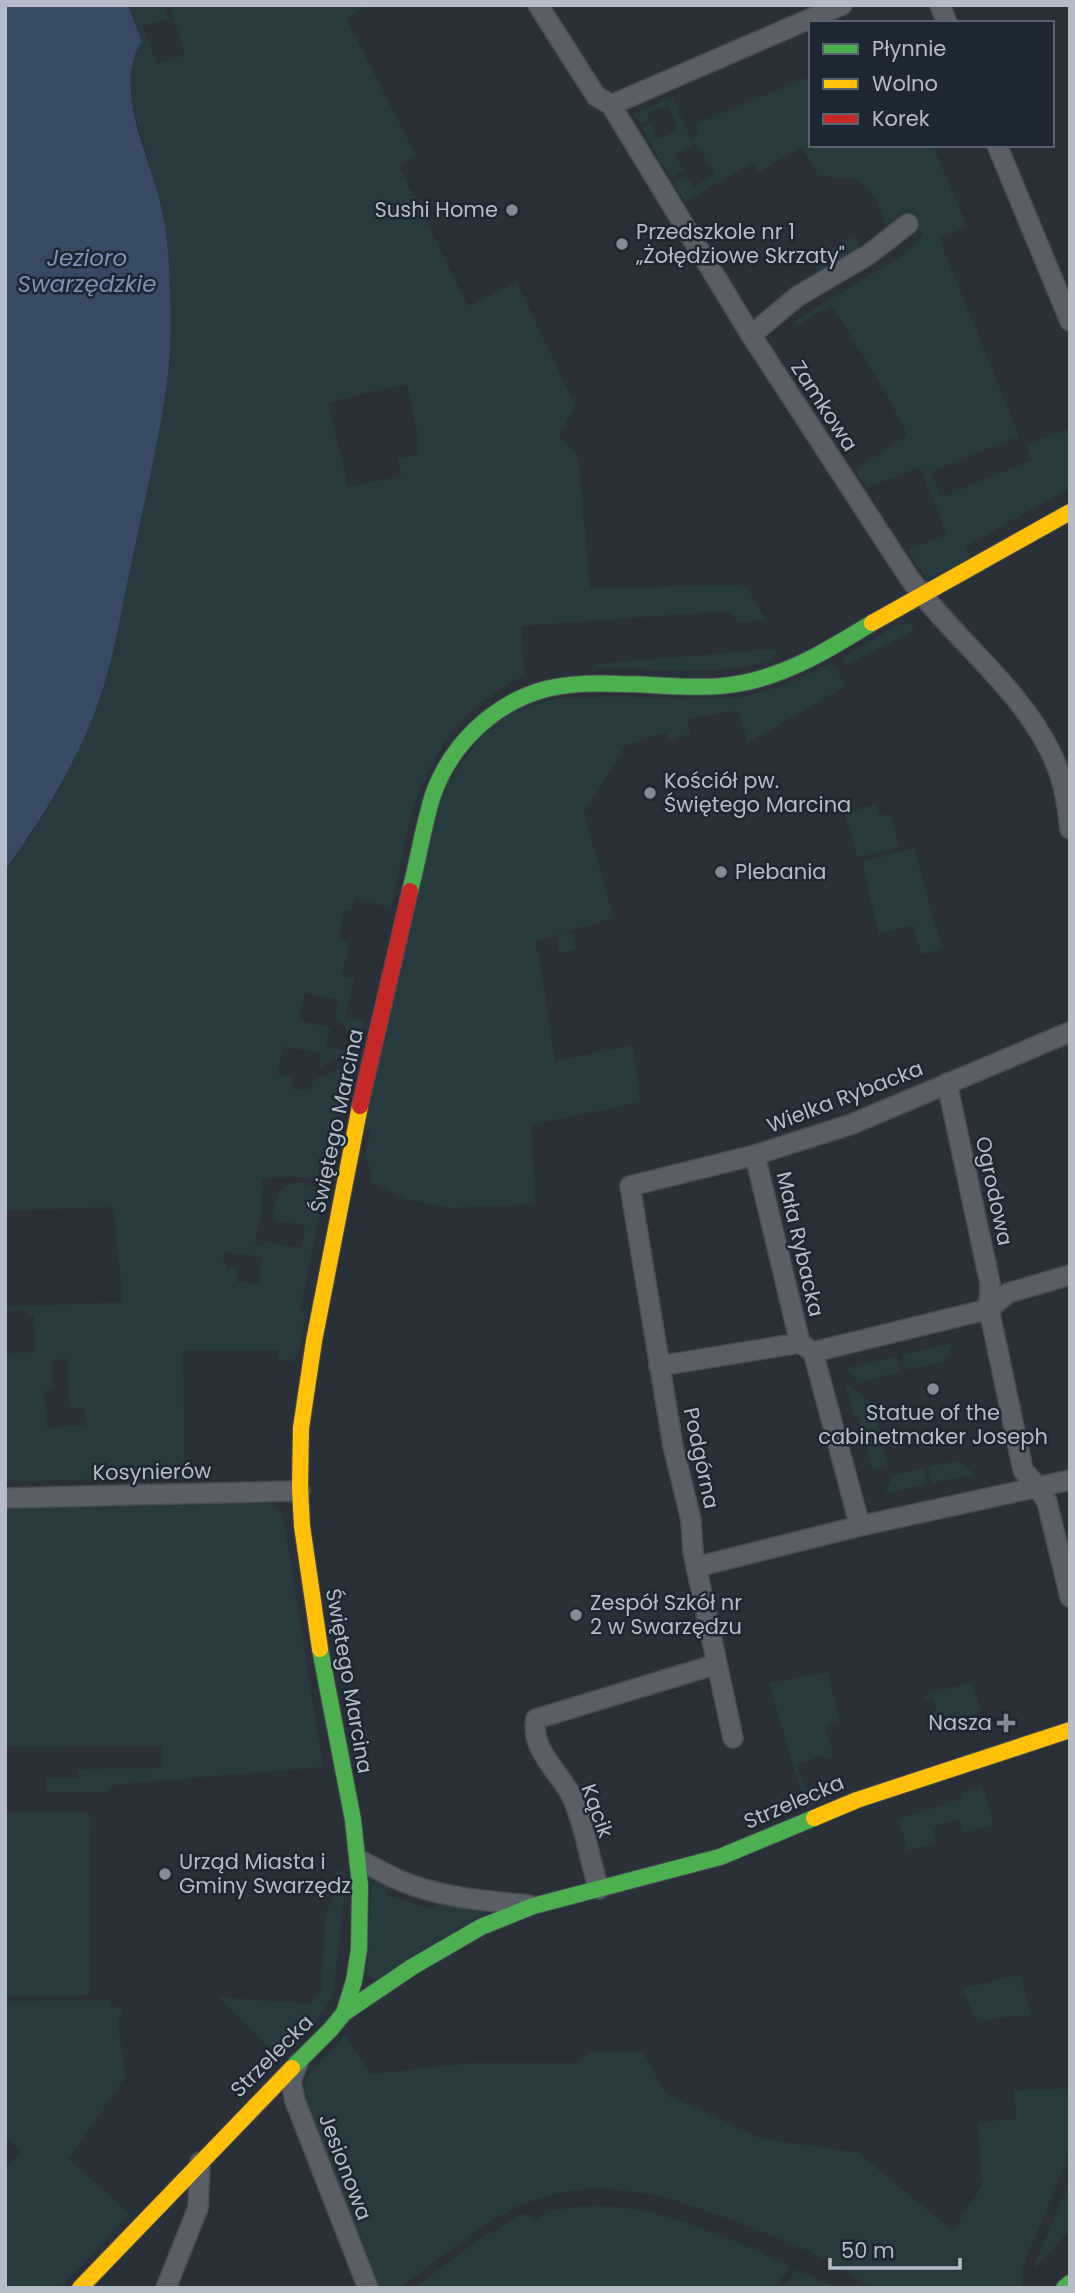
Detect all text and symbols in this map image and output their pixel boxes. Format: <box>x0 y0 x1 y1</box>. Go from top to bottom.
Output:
legend <box>809 21 1054 147</box>
text: Płynnie <box>872 34 946 63</box>
text: Wolno <box>872 69 938 98</box>
text: Korek <box>872 104 930 133</box>
place label: Sushi Home <box>374 195 498 224</box>
marker: Sushi Home <box>504 202 520 218</box>
place label: Przedszkole nr 1 „Żołędziowe Skrzaty" <box>635 217 845 270</box>
marker: Przedszkole nr 1 „Żołędziowe Skrzaty" <box>614 236 630 252</box>
water label: Jezioro Swarzędzkie <box>18 242 156 300</box>
street label: Zamkowa <box>784 355 865 457</box>
place label: Kościół pw. Świętego Marcina <box>664 766 851 819</box>
marker: Kościół pw. Świętego Marcina <box>642 785 658 801</box>
place label: Plebania <box>735 857 827 886</box>
marker: Plebania <box>713 864 729 880</box>
street label: Świętego Marcina <box>303 1026 370 1216</box>
street label: Wielka Rybacka <box>763 1053 927 1140</box>
street label: Ogrodowa <box>969 1134 1020 1248</box>
street label: Mała Rybacka <box>770 1168 831 1319</box>
marker: Statue of the cabinetmaker Joseph <box>925 1381 941 1397</box>
place label: Statue of the cabinetmaker Joseph <box>818 1398 1048 1451</box>
street label: Podgórna <box>677 1405 726 1511</box>
street label: Kosynierów <box>92 1456 212 1487</box>
street label: Świętego Marcina <box>319 1586 380 1776</box>
place label: Zespół Szkół nr 2 w Swarzędzu <box>590 1588 742 1641</box>
marker: Zespół Szkół nr 2 w Swarzędzu <box>568 1607 584 1623</box>
place label: Nasza <box>928 1708 992 1737</box>
marker: Nasza <box>998 1715 1014 1731</box>
street label: Strzelecka <box>739 1767 848 1836</box>
street label: Kącik <box>574 1780 621 1842</box>
place label: Urząd Miasta i Gminy Swarzędz <box>179 1847 351 1900</box>
marker: Urząd Miasta i Gminy Swarzędz <box>157 1866 173 1882</box>
street label: Strzelecka <box>224 2008 319 2103</box>
street label: Jesionowa <box>312 2109 379 2224</box>
scale bar <box>830 2226 960 2270</box>
text: 50 m <box>841 2236 895 2265</box>

